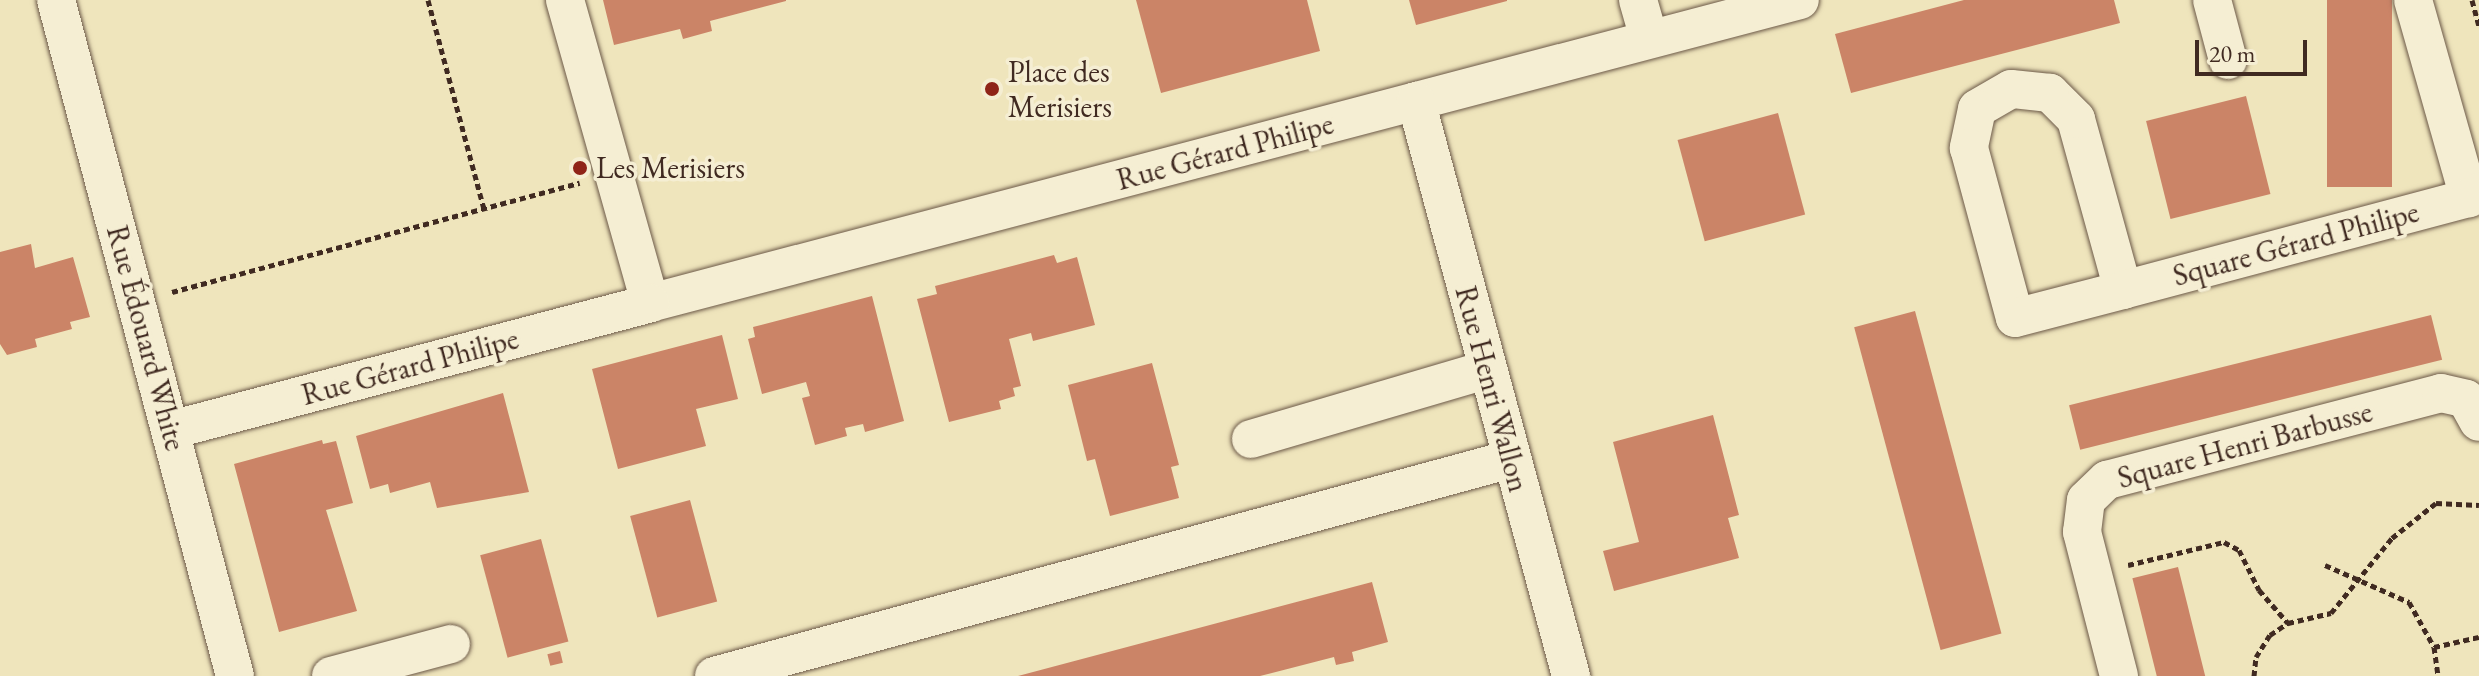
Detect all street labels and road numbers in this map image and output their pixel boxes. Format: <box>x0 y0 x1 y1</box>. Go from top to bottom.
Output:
street label: Rue Gérard Philipe <box>1113 106 1337 198</box>
street label: Square Gérard Philipe <box>2169 194 2423 294</box>
street label: Rue Édouard White <box>99 222 193 454</box>
street label: Rue Henri Wallon <box>1447 282 1537 496</box>
street label: Rue Gérard Philipe <box>298 321 522 413</box>
street label: Square Henri Barbusse <box>2114 394 2376 496</box>

